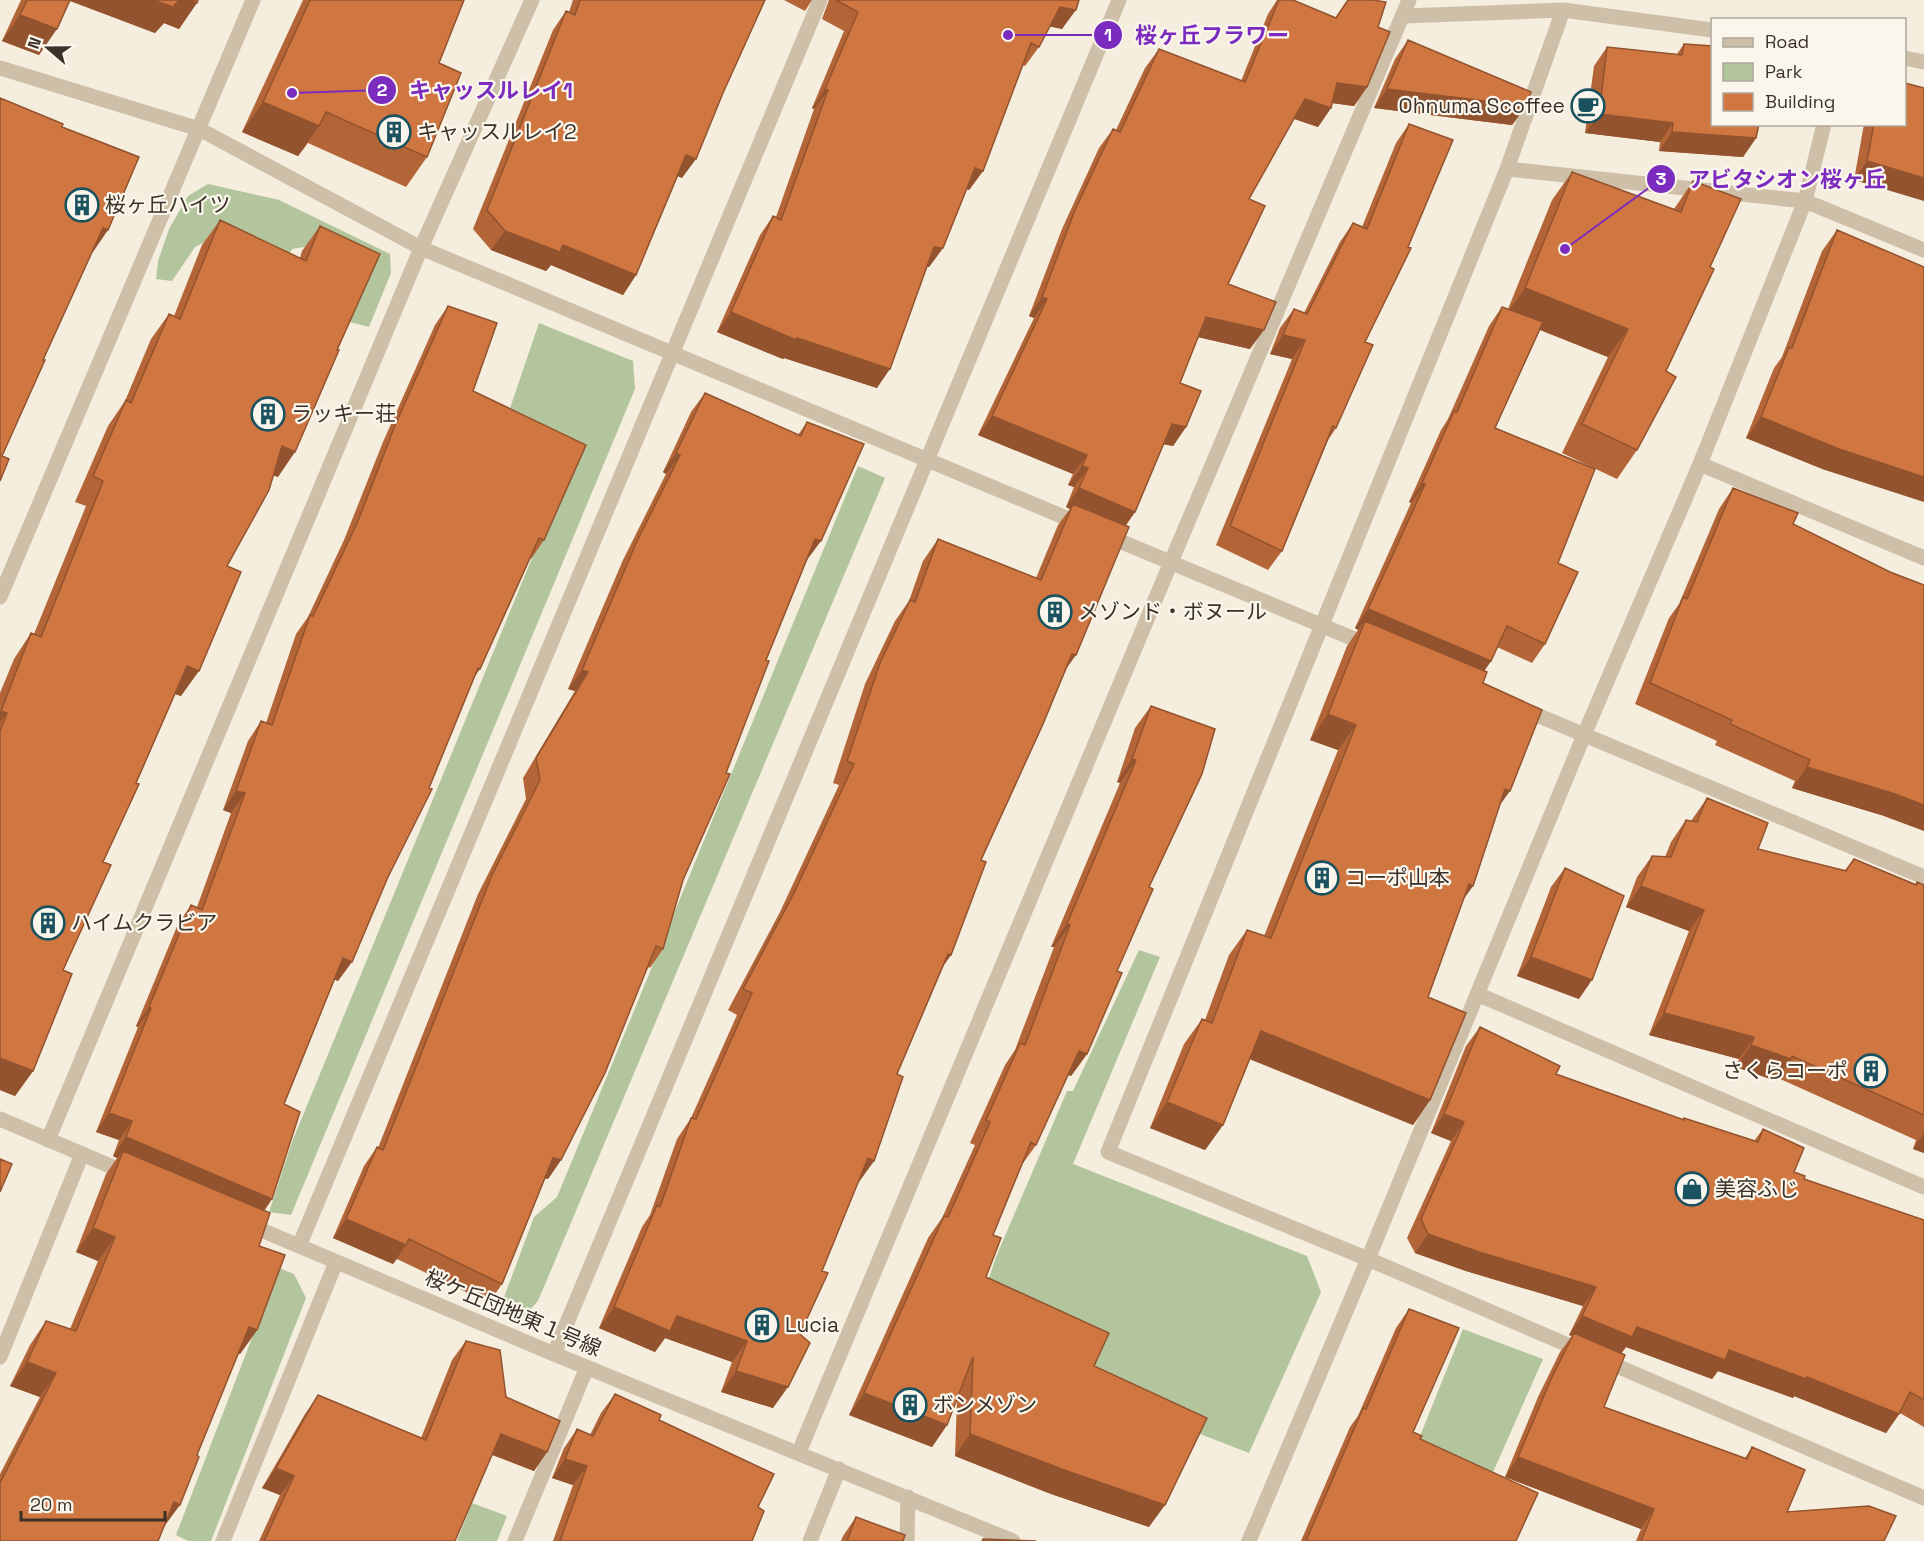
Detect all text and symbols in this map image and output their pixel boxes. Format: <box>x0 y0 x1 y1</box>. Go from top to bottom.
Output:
callout: 桜ヶ丘フラワー <box>1093 15 1301 55</box>
north arrow <box>18 18 78 78</box>
legend <box>1711 18 1906 126</box>
text: 桜ヶ丘フラワー <box>1135 21 1289 49</box>
text: 1 <box>1104 23 1112 46</box>
text: Road <box>1765 30 1809 53</box>
text: N <box>23 34 46 52</box>
text: Park <box>1765 60 1803 83</box>
callout: キャッスルレイ1 <box>367 70 585 110</box>
text: キャッスルレイ1 <box>409 76 573 104</box>
text: 2 <box>377 78 388 101</box>
cafe icon: Ohnuma Scoffee <box>1570 88 1606 124</box>
text: Building <box>1765 90 1835 113</box>
place label: Ohnuma Scoffee <box>1399 92 1565 119</box>
building icon: キャッスルレイ2 <box>376 114 412 150</box>
place label: キャッスルレイ2 <box>417 118 577 145</box>
callout: アビタシオン桜ヶ丘 <box>1646 159 1898 199</box>
text: アビタシオン桜ヶ丘 <box>1688 165 1886 193</box>
text: 3 <box>1656 167 1667 190</box>
building icon: 桜ヶ丘ハイツ <box>64 187 100 223</box>
place label: 桜ヶ丘ハイツ <box>105 191 231 218</box>
building icon: ラッキー荘 <box>250 396 286 432</box>
place label: ラッキー荘 <box>291 400 396 427</box>
building icon: メゾンド・ボヌール <box>1037 594 1073 630</box>
place label: メゾンド・ボヌール <box>1078 598 1267 625</box>
building icon: コーポ山本 <box>1304 860 1340 896</box>
place label: コーポ山本 <box>1345 864 1450 891</box>
building icon: ハイムクラビア <box>30 905 66 941</box>
place label: ハイムクラビア <box>71 909 217 936</box>
building icon: さくらコーポ <box>1853 1053 1889 1089</box>
place label: さくらコーポ <box>1722 1057 1848 1084</box>
shop icon: 美容ふじ <box>1674 1171 1710 1207</box>
place label: 美容ふじ <box>1715 1175 1799 1202</box>
street label: 桜ケ丘団地東１号線 <box>421 1263 605 1362</box>
building icon: Lucia <box>744 1307 780 1343</box>
place label: Lucia <box>785 1311 839 1338</box>
building icon: ボンメゾン <box>892 1387 928 1423</box>
place label: ボンメゾン <box>933 1391 1037 1418</box>
scale bar <box>21 1484 165 1522</box>
text: 20 m <box>30 1493 73 1516</box>

